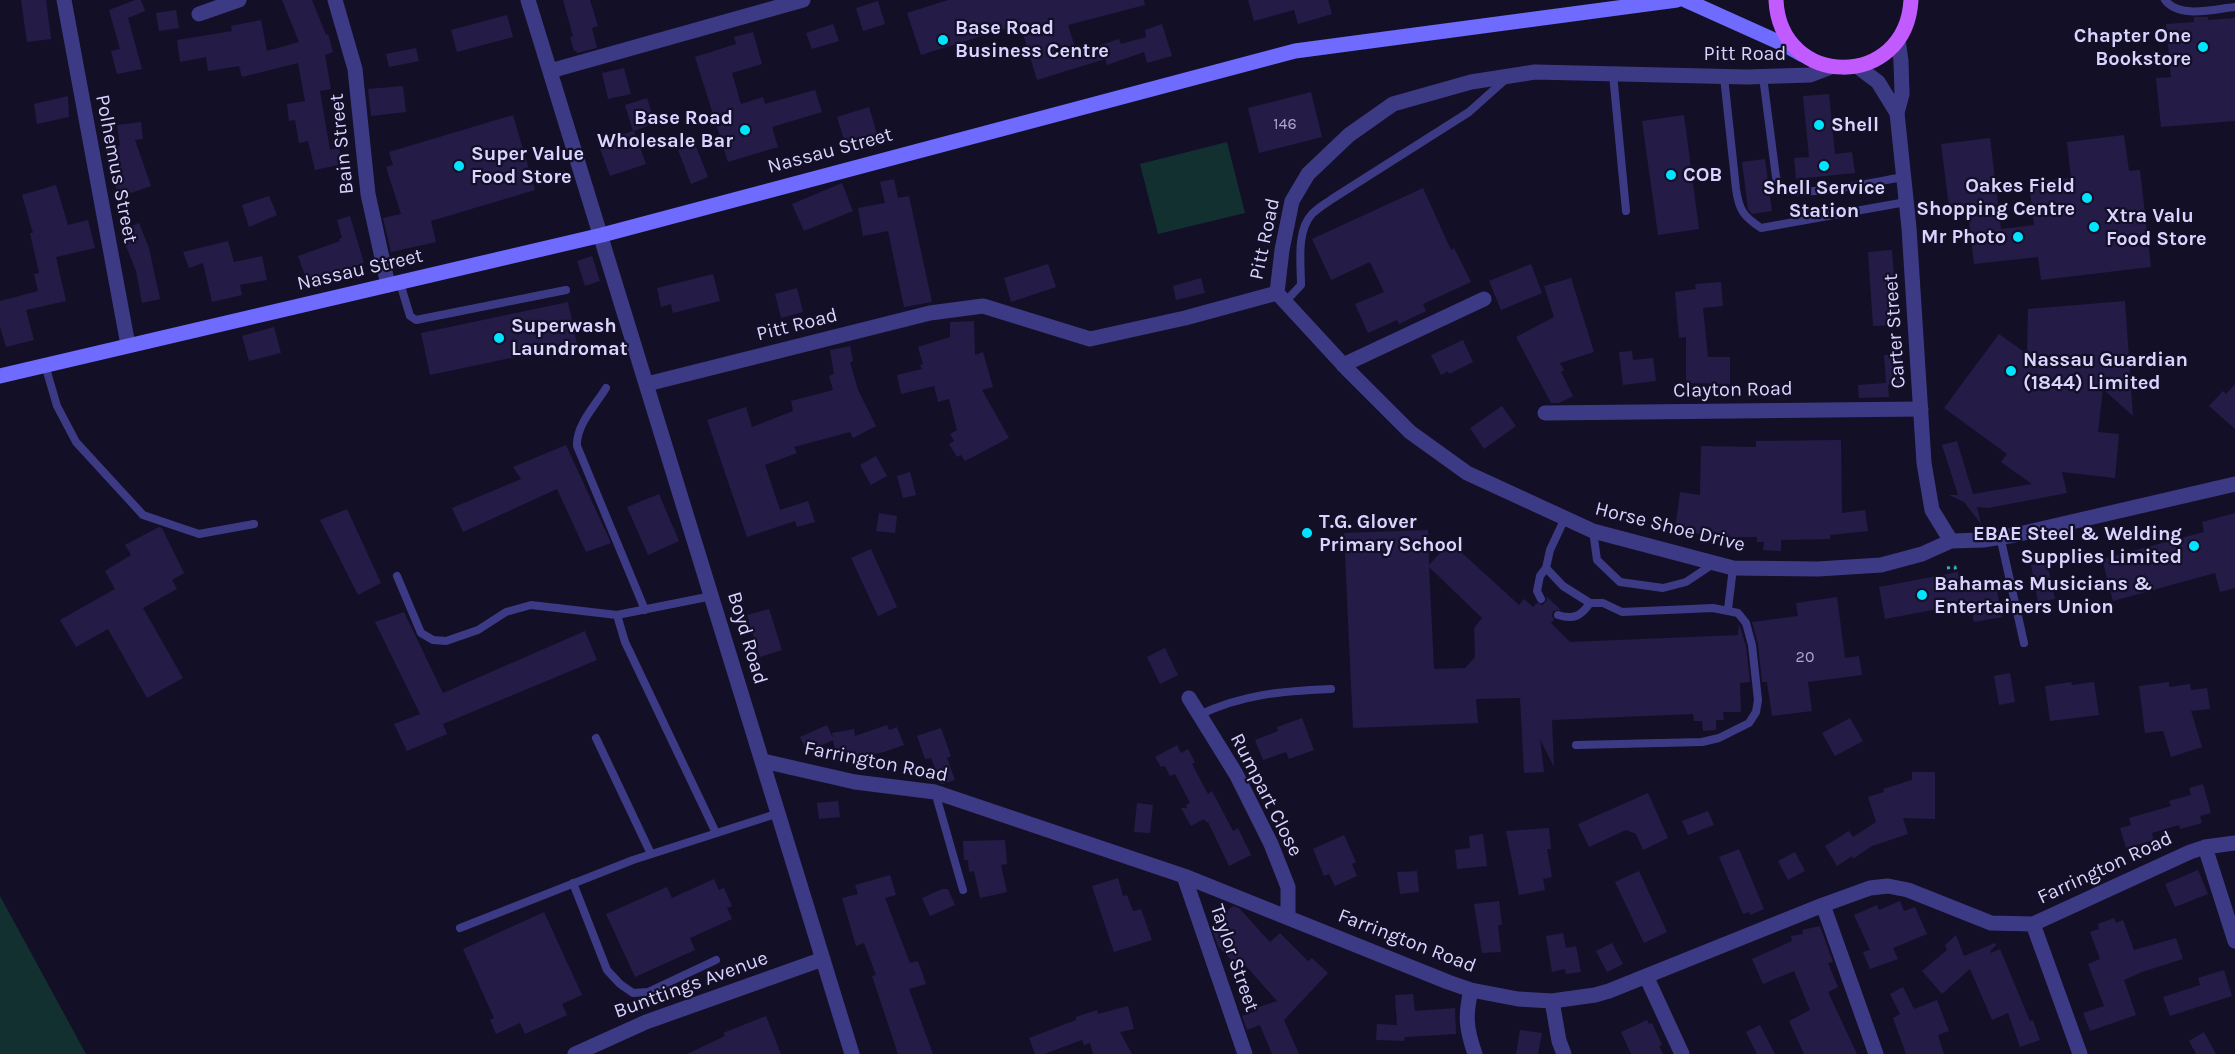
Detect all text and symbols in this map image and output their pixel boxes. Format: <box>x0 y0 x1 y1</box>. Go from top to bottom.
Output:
place label: Base Road Business Centre <box>955 16 1109 63</box>
place label: Chapter One Bookstore <box>2074 24 2191 71</box>
marker: Base Road Business Centre <box>936 33 950 47</box>
marker: Chapter One Bookstore <box>2196 40 2210 54</box>
street label: Pitt Road <box>1704 42 1786 66</box>
street label: Bain Street <box>325 92 359 196</box>
street label: Polhemus Street <box>90 93 142 245</box>
place label: Base Road Wholesale Bar <box>597 106 733 153</box>
place label: Shell <box>1831 113 1879 137</box>
house number: 146 <box>1273 114 1297 134</box>
marker: Shell <box>1812 118 1826 132</box>
marker: Base Road Wholesale Bar <box>738 123 752 137</box>
street label: Nassau Street <box>765 123 895 179</box>
place label: Super Value Food Store <box>471 142 584 189</box>
marker: Super Value Food Store <box>452 159 466 173</box>
marker: Shell Service Station <box>1817 159 1831 173</box>
place label: COB <box>1683 163 1722 187</box>
marker: COB <box>1664 168 1678 182</box>
place label: Oakes Field Shopping Centre <box>1916 174 2075 221</box>
place label: Shell Service Station <box>1763 176 1885 223</box>
marker: Oakes Field Shopping Centre <box>2080 191 2094 205</box>
street label: Pitt Road <box>1245 196 1285 282</box>
place label: Xtra Valu Food Store <box>2106 204 2207 251</box>
marker: Xtra Valu Food Store <box>2087 220 2101 234</box>
place label: Mr Photo <box>1921 225 2006 249</box>
marker: Mr Photo <box>2011 230 2025 244</box>
street label: Nassau Street <box>295 244 425 296</box>
street label: Carter Street <box>1879 273 1911 389</box>
street label: Pitt Road <box>754 303 840 347</box>
place label: Superwash Laundromat <box>511 314 628 361</box>
marker: Superwash Laundromat <box>492 331 506 345</box>
place label: Nassau Guardian (1844) Limited <box>2023 348 2188 395</box>
marker: Nassau Guardian (1844) Limited <box>2004 364 2018 378</box>
street label: Clayton Road <box>1673 377 1793 403</box>
street label: Horse Shoe Drive <box>1592 497 1748 557</box>
place label: T.G. Glover Primary School <box>1319 510 1463 557</box>
place label: EBAE Steel & Welding Supplies Limited <box>1973 522 2182 569</box>
marker: T.G. Glover Primary School <box>1300 526 1314 540</box>
marker: EBAE Steel & Welding Supplies Limited <box>2187 539 2201 553</box>
place label: Bahamas Musicians & Entertainers Union <box>1934 572 2152 619</box>
marker: Bahamas Musicians & Entertainers Union <box>1915 588 1929 602</box>
street label: Boyd Road <box>722 589 772 687</box>
house number: 20 <box>1796 647 1814 667</box>
street label: Rumpart Close <box>1225 729 1307 861</box>
street label: Farrington Road <box>802 736 950 788</box>
street label: Farrington Road <box>2034 826 2176 910</box>
street label: Taylor Street <box>1204 901 1264 1015</box>
street label: Farrington Road <box>1335 904 1479 978</box>
street label: Bunttings Avenue <box>611 946 771 1024</box>

